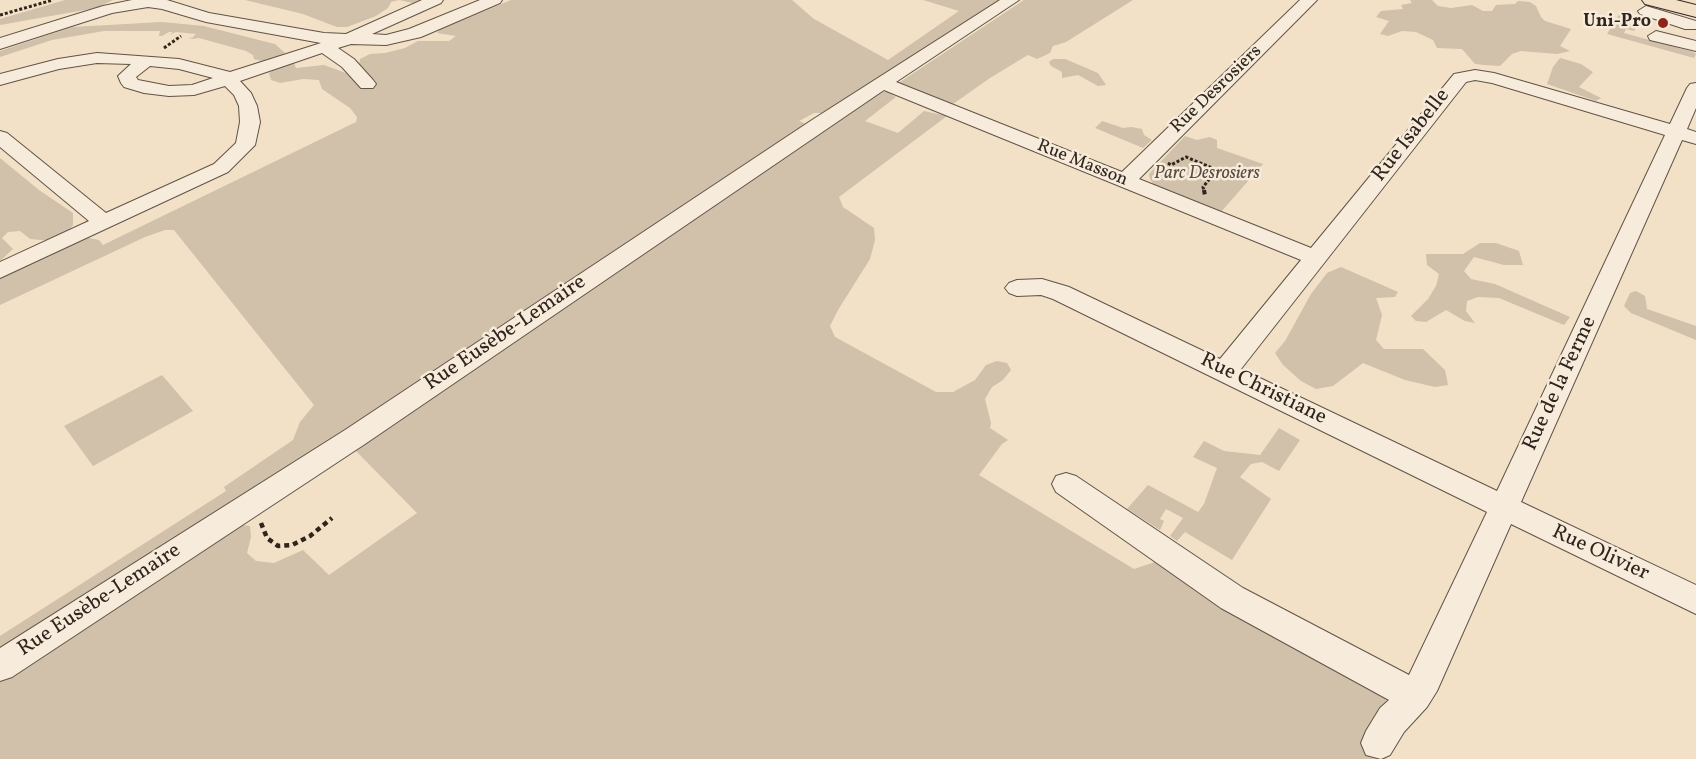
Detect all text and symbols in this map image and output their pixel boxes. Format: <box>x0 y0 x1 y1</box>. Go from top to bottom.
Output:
place label: Uni-Pro <box>1583 12 1651 34</box>
marker: Uni-Pro <box>1656 16 1670 30</box>
street label: Rue Desrosiers <box>1167 41 1267 139</box>
street label: Rue Isabelle <box>1368 84 1456 188</box>
street label: Rue Masson <box>1033 136 1131 192</box>
park label: Parc Desrosiers <box>1154 164 1260 186</box>
street label: Rue Eusèbe-Lemaire <box>421 271 591 397</box>
street label: Rue de la Ferme <box>1519 313 1603 455</box>
street label: Rue Christiane <box>1196 349 1330 431</box>
street label: Rue Olivier <box>1547 521 1653 587</box>
street label: Rue Eusèbe-Lemaire <box>14 539 186 663</box>

